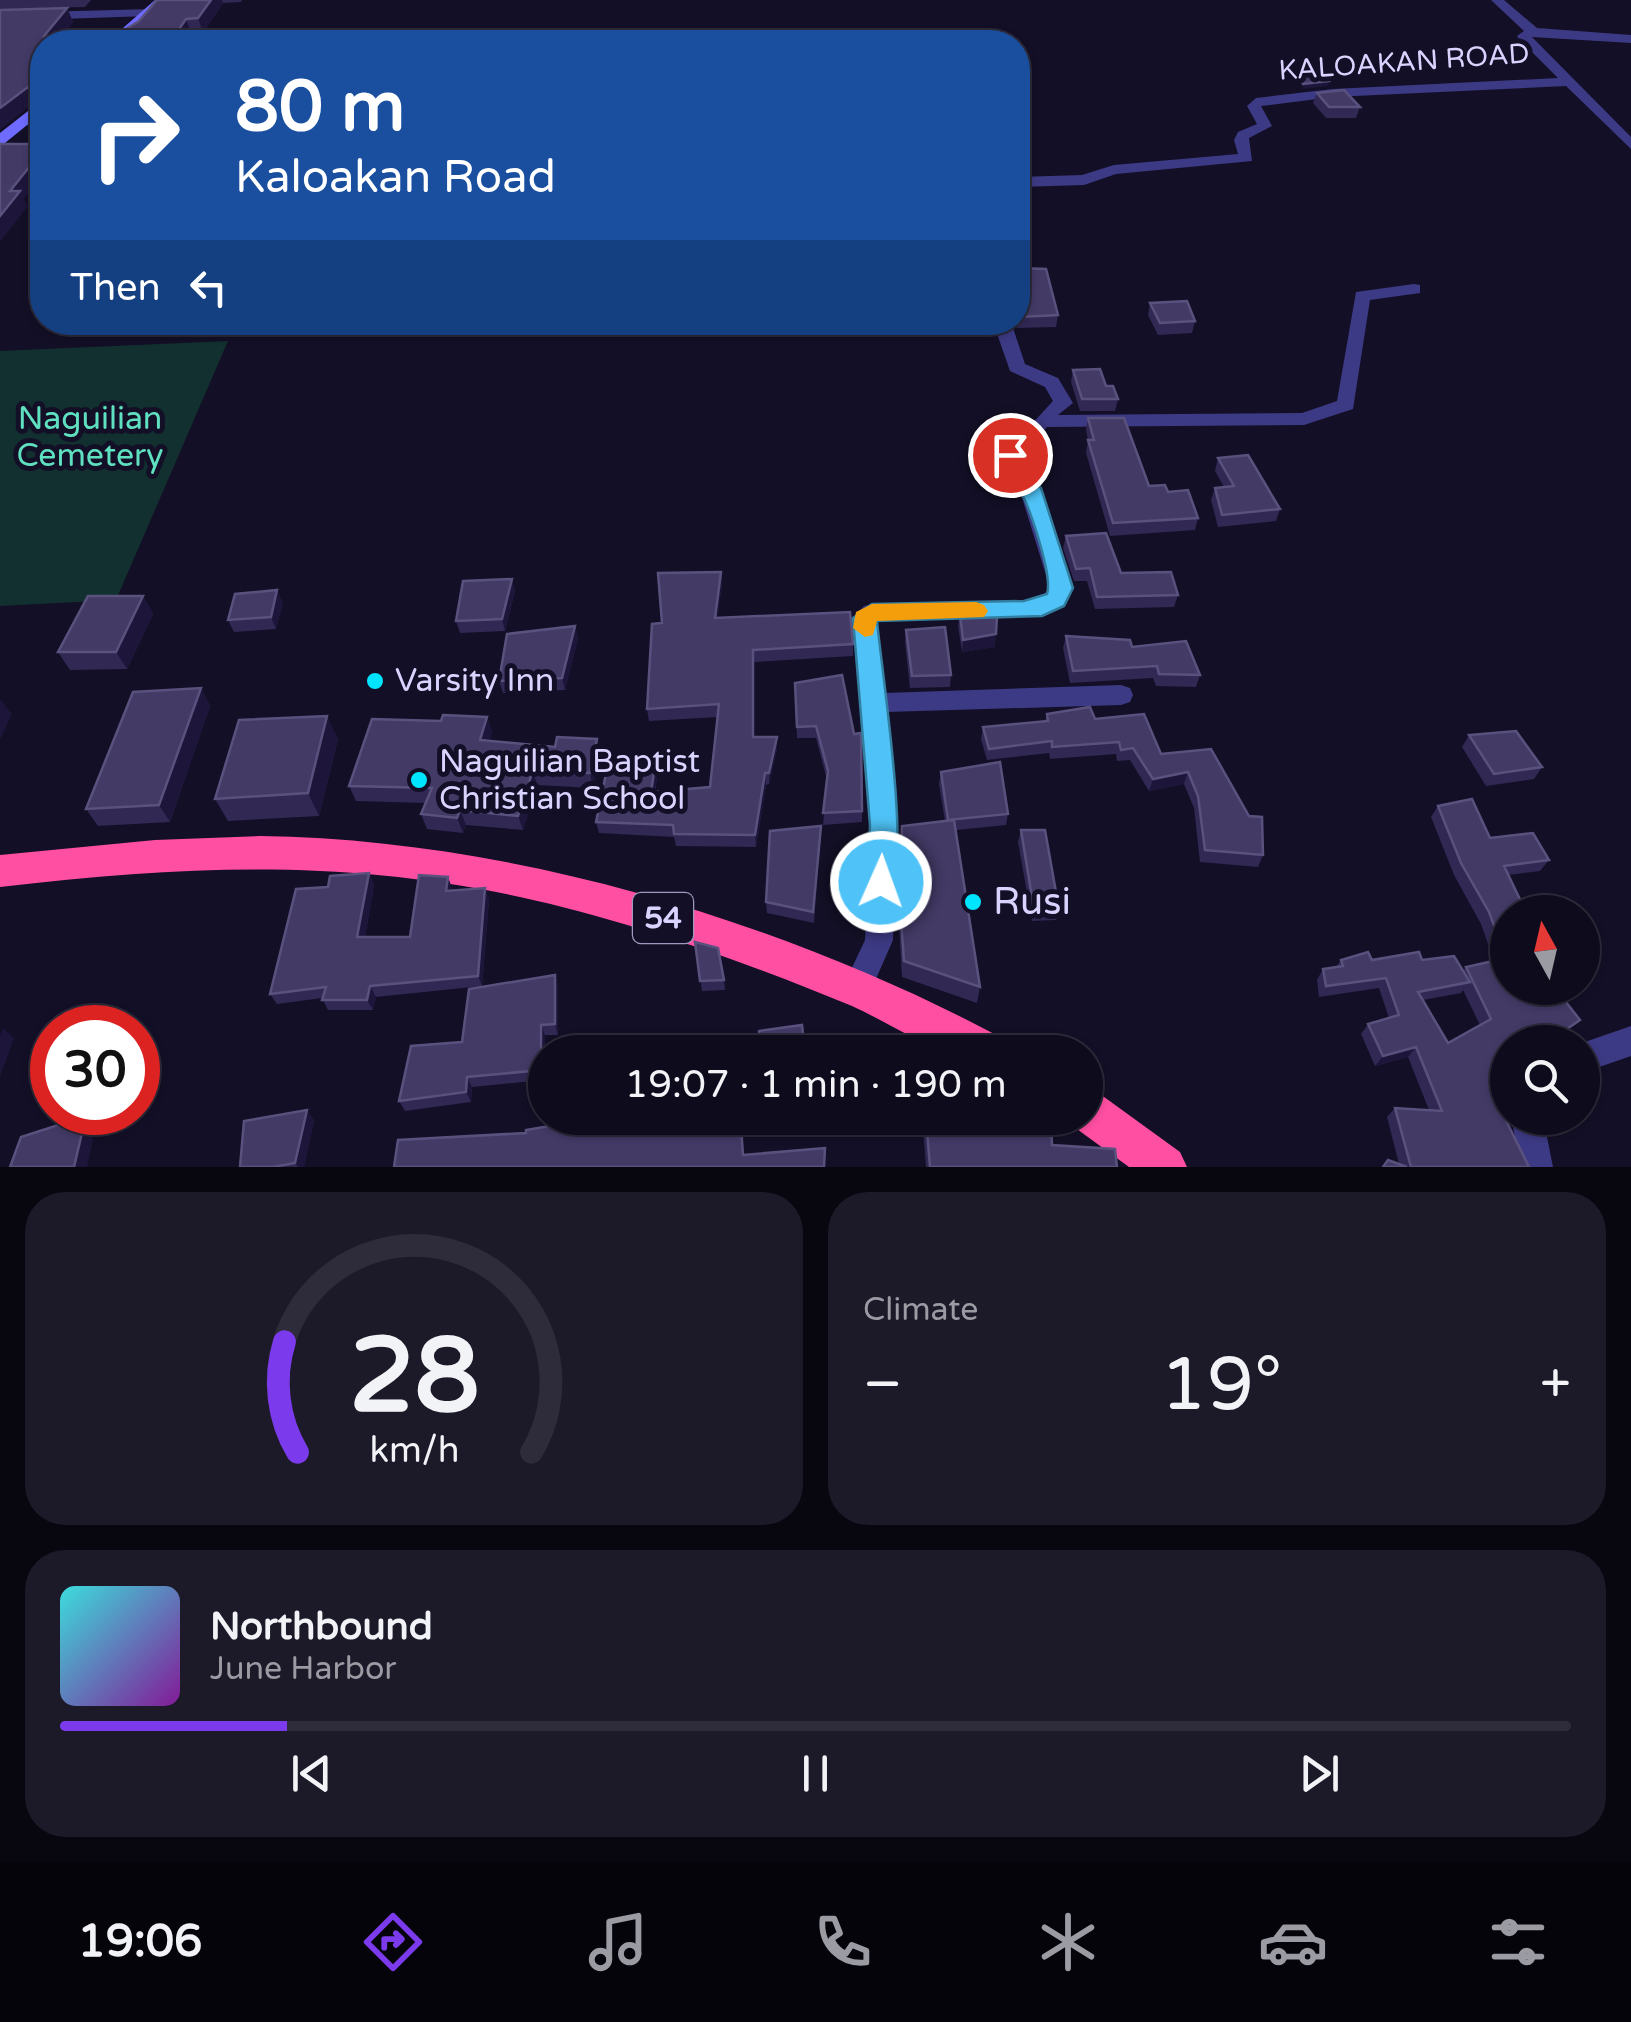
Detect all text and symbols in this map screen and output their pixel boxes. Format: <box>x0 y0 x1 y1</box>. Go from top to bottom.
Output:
street label: KALOAKAN ROAD <box>1277 36 1531 88</box>
text: 80 m <box>235 66 405 150</box>
icon: right <box>70 70 200 200</box>
text: Kaloakan Road <box>235 151 556 205</box>
icon: left <box>181 260 236 315</box>
text: Then <box>70 265 161 311</box>
park label: Naguilian Cemetery <box>17 400 163 475</box>
pin <box>968 413 1053 498</box>
icon: arrive <box>983 428 1038 483</box>
place label: Varsity Inn <box>395 662 554 700</box>
marker: Varsity Inn <box>364 670 386 692</box>
place label: Naguilian Baptist Christian School <box>439 743 700 818</box>
marker: Naguilian Baptist Christian School <box>408 769 430 791</box>
position arrow <box>829 830 933 934</box>
place label: Rusi <box>993 879 1071 925</box>
marker: Rusi <box>962 891 984 913</box>
road number: 54 <box>633 893 693 943</box>
north arrow <box>1490 895 1600 1005</box>
map controls <box>1490 895 1600 1135</box>
speed limit sign: 30 <box>30 1005 160 1135</box>
button: search <box>1490 1025 1600 1135</box>
text: 19:07 · 1 min · 190 m <box>624 1062 1007 1108</box>
text: Climate <box>863 1291 978 1329</box>
text: 28 <box>349 1315 479 1440</box>
text: 19° <box>1160 1340 1282 1430</box>
text: − <box>863 1352 902 1418</box>
text: + <box>1540 1352 1571 1418</box>
text: km/h <box>369 1429 459 1472</box>
text: Northbound <box>210 1604 433 1650</box>
text: June Harbor <box>210 1650 397 1688</box>
icon: previous <box>284 1746 339 1801</box>
icon: pause <box>788 1746 843 1801</box>
icon: next <box>1292 1746 1347 1801</box>
icon: directions <box>358 1907 428 1977</box>
icon: music <box>583 1907 653 1977</box>
icon: phone <box>808 1907 878 1977</box>
icon: climate <box>1033 1907 1103 1977</box>
icon: car <box>1258 1907 1328 1977</box>
icon: filters <box>1483 1907 1553 1977</box>
text: 19:06 <box>78 1915 202 1969</box>

